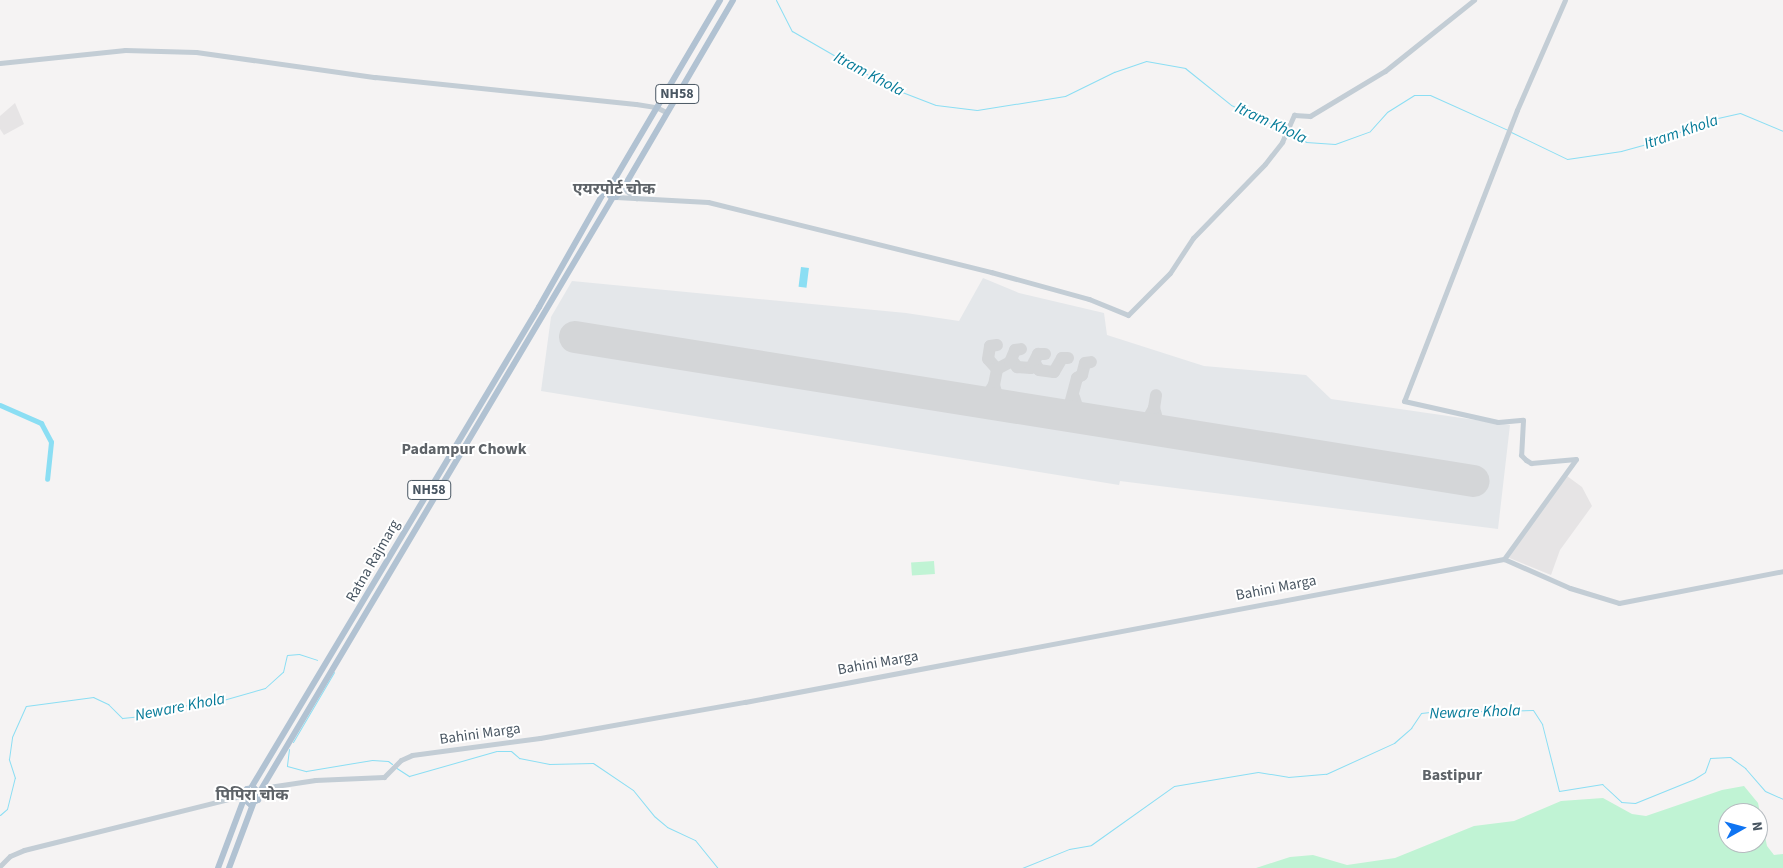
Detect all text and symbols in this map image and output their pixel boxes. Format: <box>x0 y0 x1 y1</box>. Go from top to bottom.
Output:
water label: Itram Khola <box>830 47 908 101</box>
road number: NH58 <box>654 82 700 106</box>
water label: Itram Khola <box>1232 98 1310 148</box>
water label: Itram Khola <box>1641 110 1721 154</box>
district label: एयरपोर्ट चोक <box>573 179 655 199</box>
district label: Padampur Chowk <box>402 439 526 459</box>
road number: NH58 <box>406 478 452 502</box>
street label: Ratna Rajmarg <box>342 517 404 605</box>
street label: Bahini Marga <box>1234 571 1318 605</box>
street label: Bahini Marga <box>836 647 920 679</box>
water label: Neware Khola <box>133 689 227 725</box>
water label: Neware Khola <box>1429 701 1521 723</box>
street label: Bahini Marga <box>438 719 522 749</box>
district label: Bastipur <box>1422 765 1482 785</box>
district label: पिपिरा चोक <box>215 785 289 805</box>
north arrow <box>1718 803 1768 853</box>
text: N <box>1746 820 1767 832</box>

